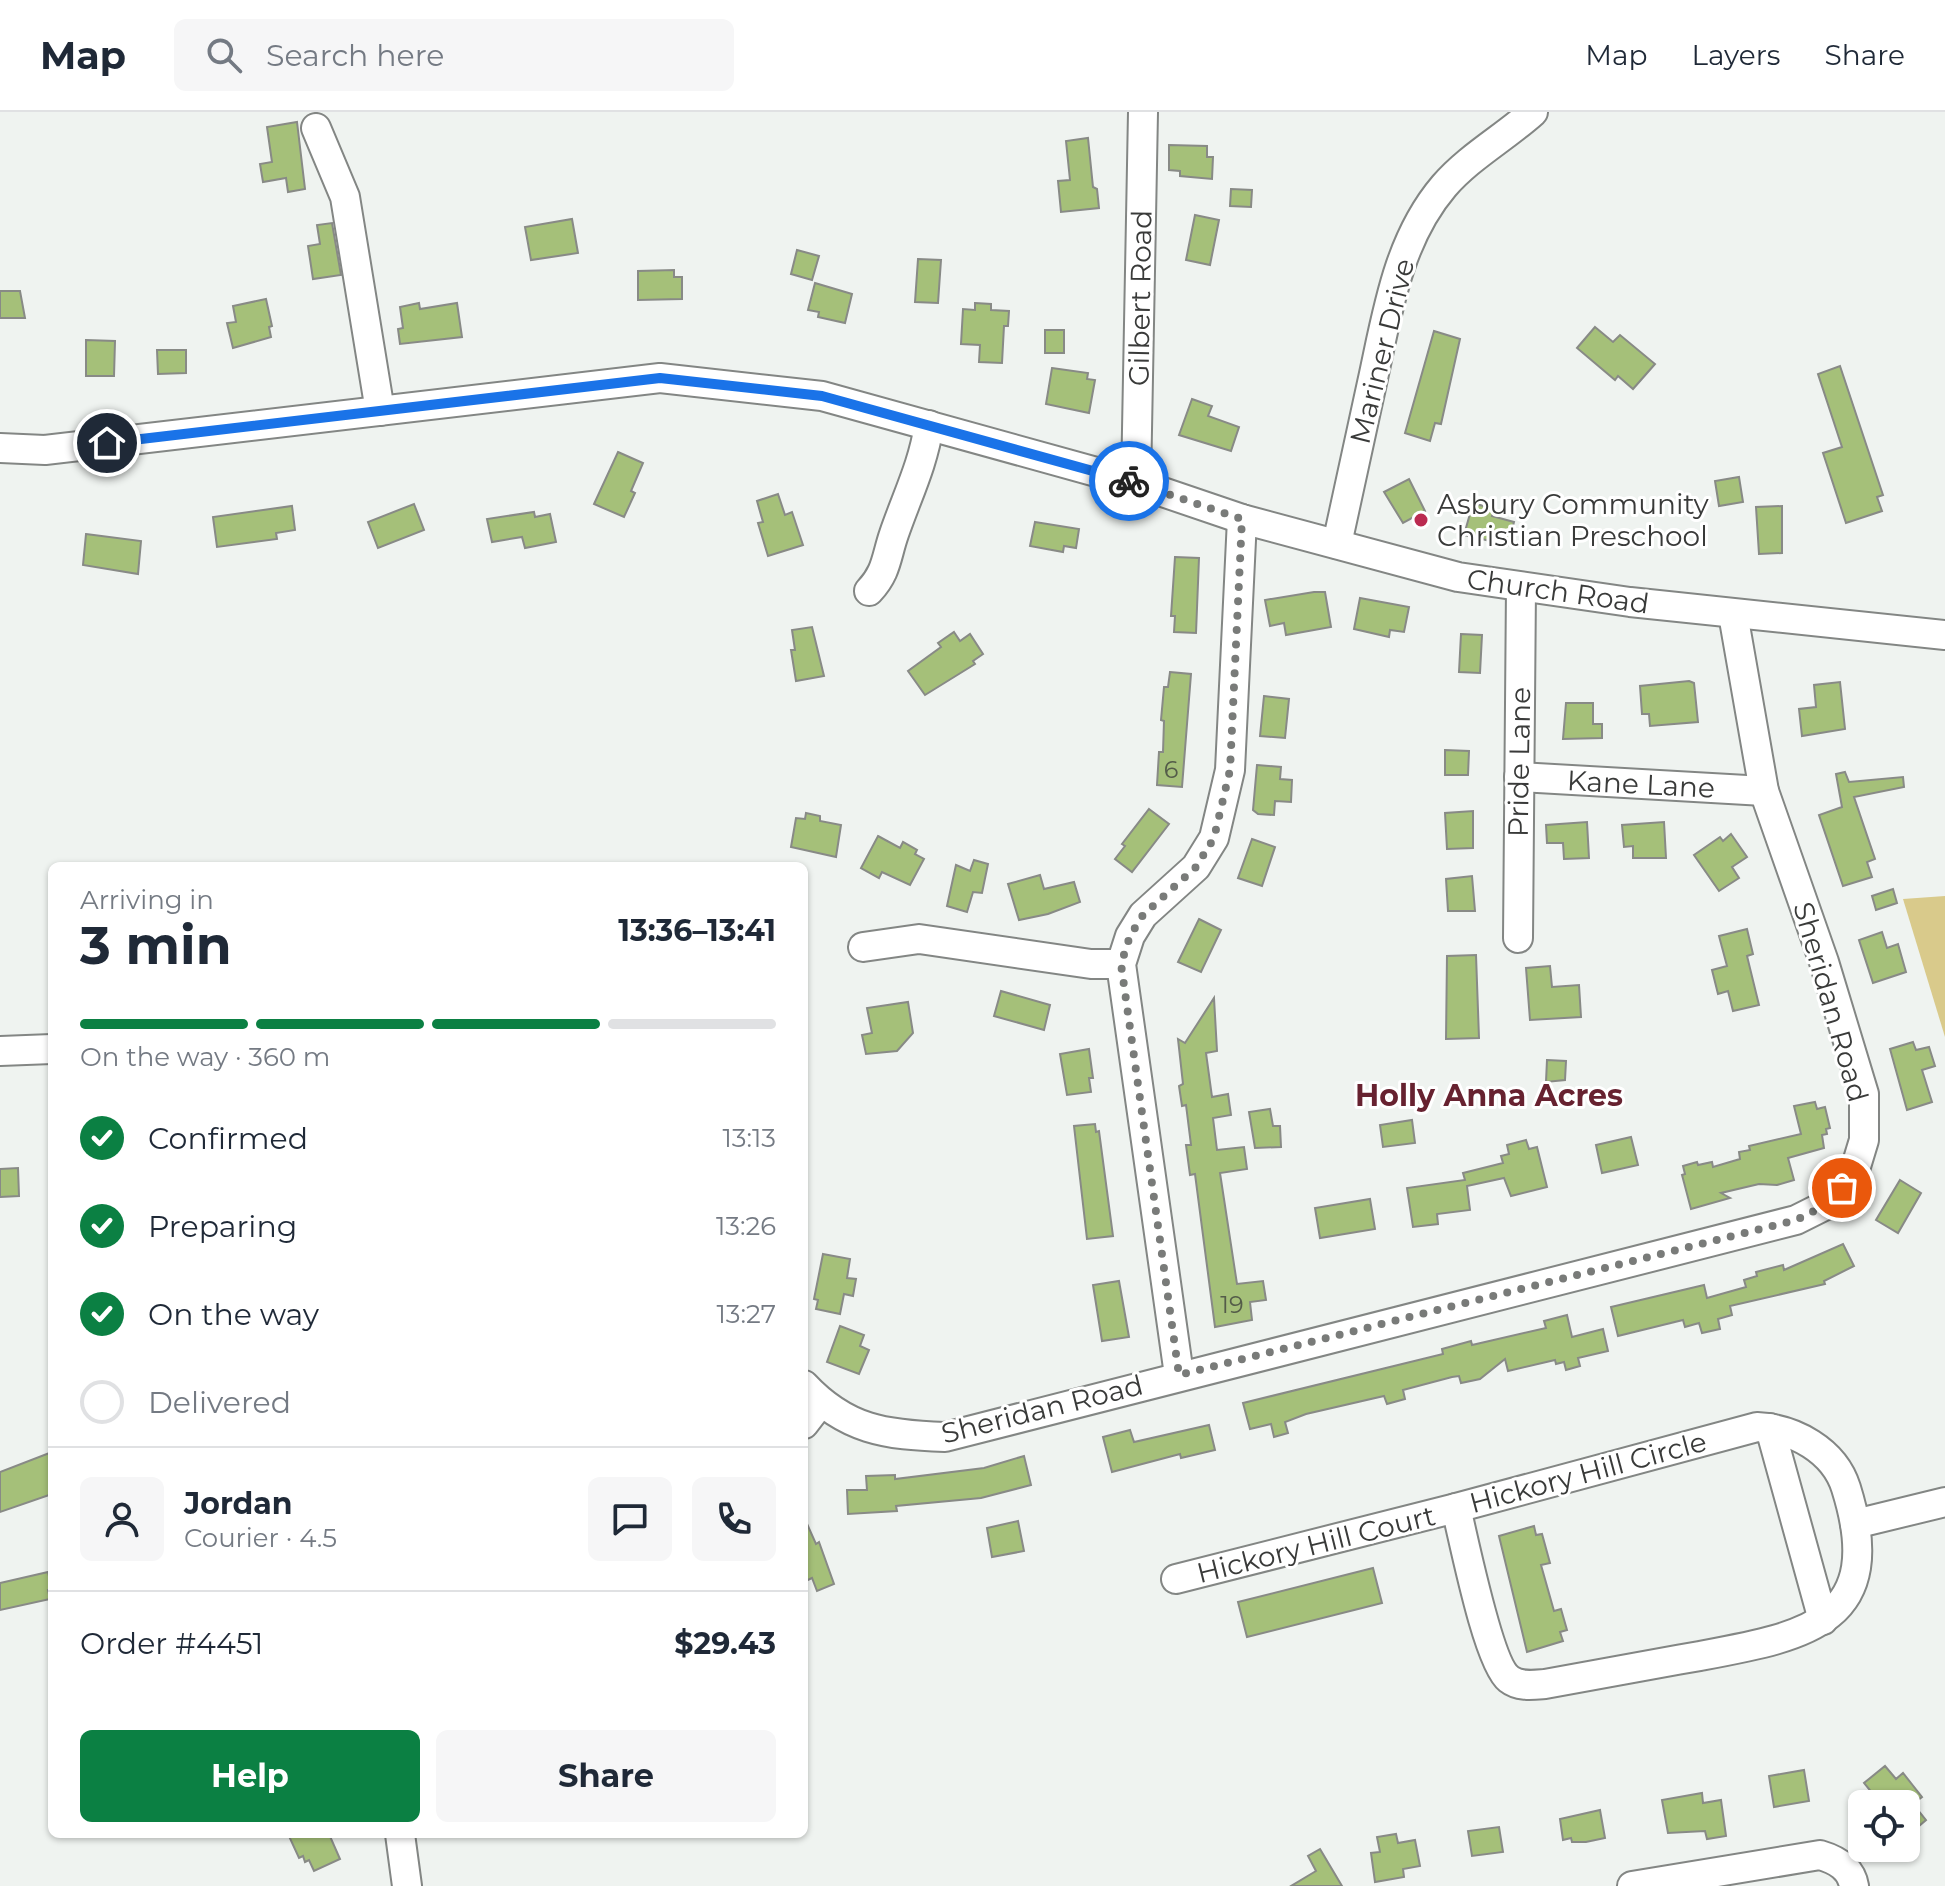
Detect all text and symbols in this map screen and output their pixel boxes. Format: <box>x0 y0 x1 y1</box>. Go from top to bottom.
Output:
search box <box>174 19 734 91</box>
text: Map <box>40 32 126 79</box>
icon: search <box>202 33 246 77</box>
text: Search here <box>266 37 444 74</box>
text: Map <box>1585 38 1648 72</box>
text: Layers <box>1692 38 1781 72</box>
text: Share <box>1825 38 1905 72</box>
street label: Gilbert Road <box>1121 210 1159 386</box>
street label: Mariner Drive <box>1343 255 1421 447</box>
pin <box>73 409 141 477</box>
icon: home <box>85 421 129 465</box>
courier <box>1089 441 1169 521</box>
icon: bike <box>1107 459 1151 503</box>
place label: Asbury Community Christian Preschool <box>1437 487 1710 553</box>
marker: Asbury Community Christian Preschool <box>1412 511 1430 529</box>
street label: Church Road <box>1465 561 1651 621</box>
street label: Pride Lane <box>1501 687 1537 837</box>
house number: 6 <box>1164 755 1178 784</box>
street label: Kane Lane <box>1566 763 1716 805</box>
text: Arriving in <box>80 884 214 916</box>
street label: Sheridan Road <box>1786 898 1876 1106</box>
text: 13:36–13:41 <box>618 912 776 949</box>
text: 3 min <box>80 914 232 977</box>
text: On the way · 360 m <box>80 1041 330 1073</box>
district label: Holly Anna Acres <box>1355 1077 1623 1114</box>
icon: check <box>80 1116 124 1160</box>
text: Confirmed <box>148 1120 308 1157</box>
text: 13:13 <box>722 1122 776 1154</box>
pin <box>1808 1154 1876 1222</box>
icon: bag <box>1820 1166 1864 1210</box>
icon: check <box>80 1204 124 1248</box>
text: Preparing <box>148 1208 297 1245</box>
text: 13:26 <box>716 1210 776 1242</box>
house number: 19 <box>1220 1290 1244 1319</box>
icon: check <box>80 1292 124 1336</box>
text: On the way <box>148 1296 319 1333</box>
text: 13:27 <box>716 1298 776 1330</box>
street label: Sheridan Road <box>938 1368 1146 1450</box>
text: Delivered <box>148 1384 291 1421</box>
street label: Hickory Hill Circle <box>1466 1424 1710 1520</box>
button: person <box>80 1477 164 1561</box>
button: chat <box>588 1477 672 1561</box>
button: phone <box>692 1477 776 1561</box>
text: Jordan <box>184 1485 293 1522</box>
street label: Hickory Hill Court <box>1193 1498 1439 1590</box>
text: Courier · 4.5 <box>184 1522 337 1554</box>
text: Order #4451 <box>80 1625 263 1662</box>
text: $29.43 <box>674 1625 776 1662</box>
button: Help <box>80 1730 420 1822</box>
button: Share <box>436 1730 776 1822</box>
map controls <box>1848 1790 1920 1862</box>
button: locate <box>1848 1790 1920 1862</box>

